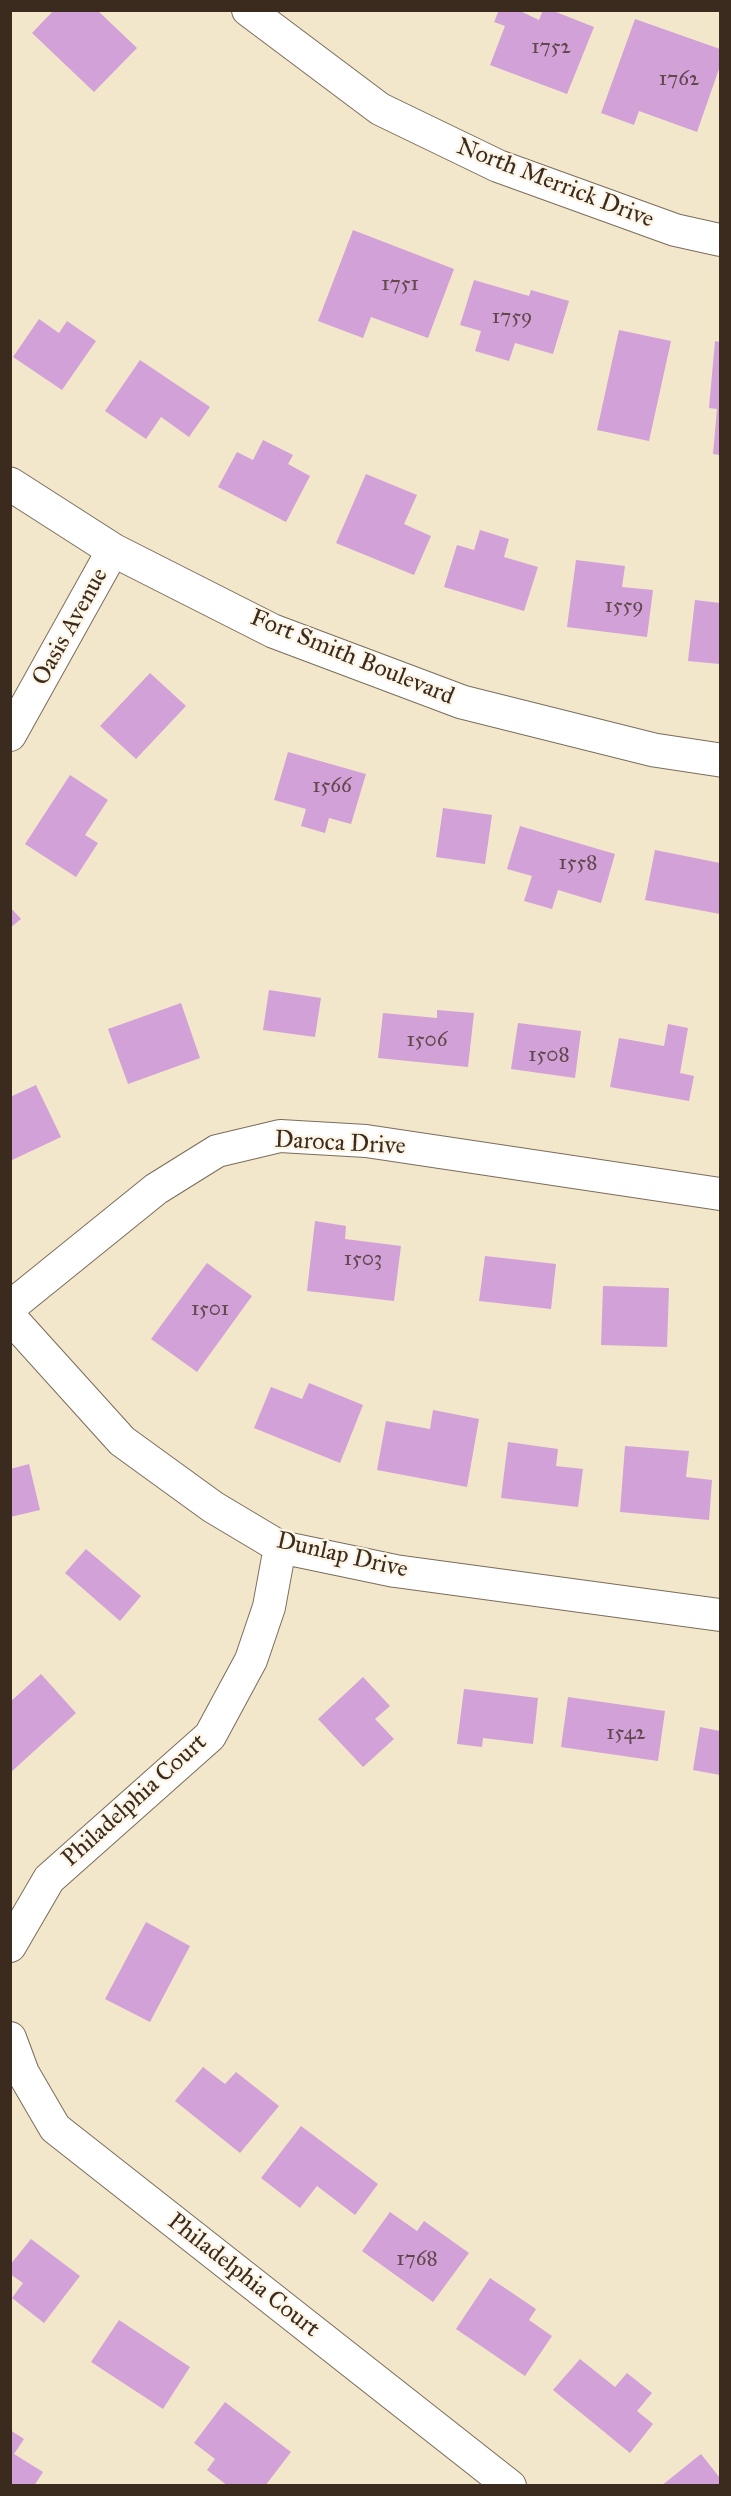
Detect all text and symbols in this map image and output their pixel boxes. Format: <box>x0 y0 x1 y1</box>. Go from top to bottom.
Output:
house number: 1752 <box>531 35 571 61</box>
house number: 1762 <box>659 67 699 93</box>
street label: North Merrick Drive <box>452 133 658 235</box>
house number: 1751 <box>381 272 419 298</box>
house number: 1759 <box>492 305 532 331</box>
street label: Oasis Avenue <box>27 563 115 691</box>
house number: 1559 <box>605 594 643 620</box>
street label: Fort Smith Boulevard <box>246 604 458 712</box>
house number: 1566 <box>312 774 352 800</box>
house number: 1558 <box>559 851 597 877</box>
house number: 1506 <box>407 1028 447 1054</box>
house number: 1508 <box>528 1043 570 1069</box>
street label: Daroca Drive <box>274 1126 406 1162</box>
house number: 1503 <box>344 1247 382 1273</box>
house number: 1501 <box>191 1297 229 1323</box>
street label: Dunlap Drive <box>273 1527 411 1585</box>
house number: 1542 <box>606 1721 646 1747</box>
street label: Philadelphia Court <box>57 1728 213 1874</box>
street label: Philadelphia Court <box>161 2208 325 2344</box>
house number: 1768 <box>396 2247 438 2273</box>

